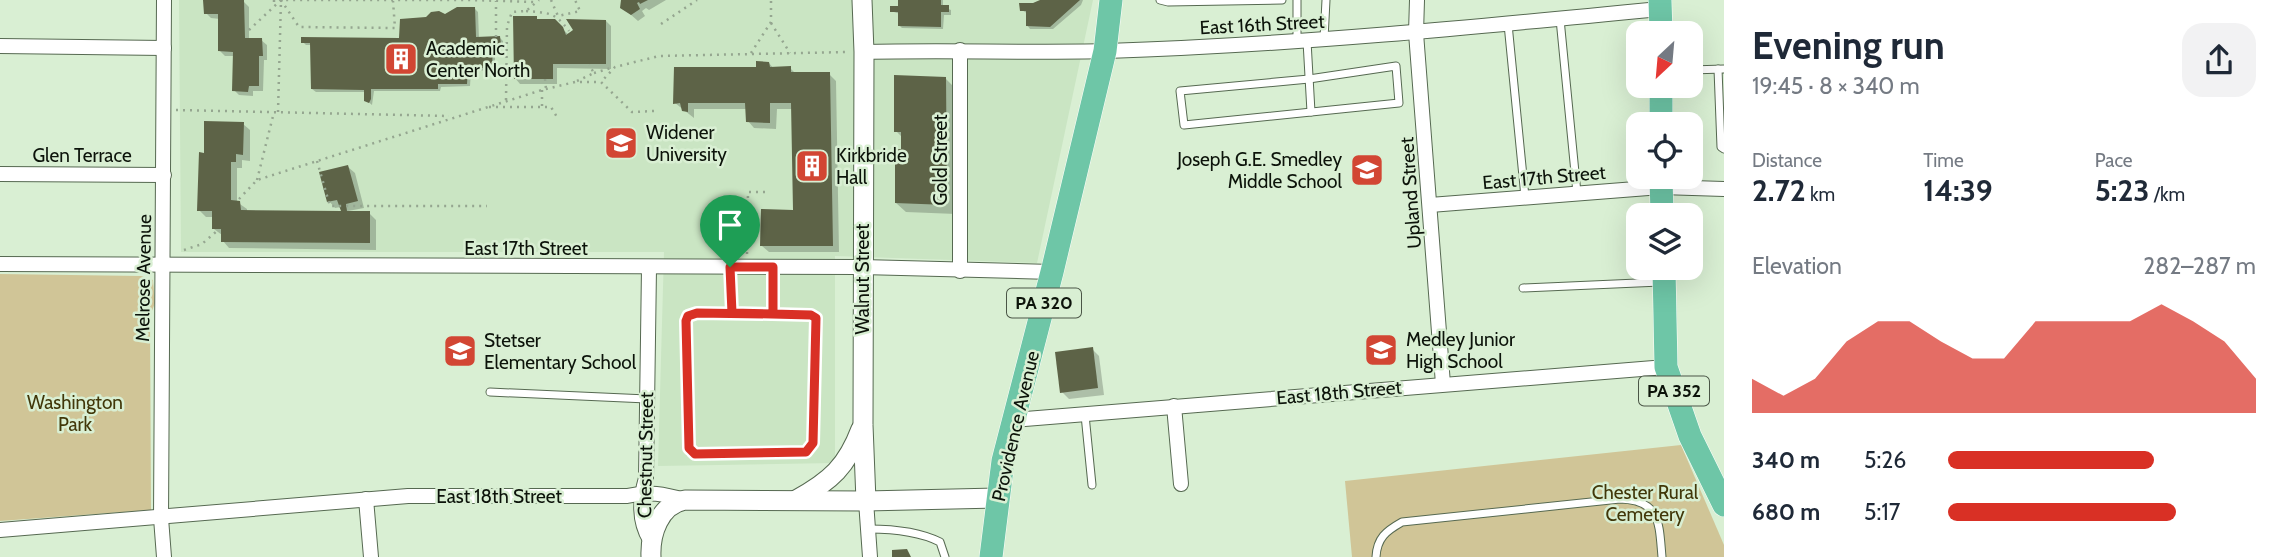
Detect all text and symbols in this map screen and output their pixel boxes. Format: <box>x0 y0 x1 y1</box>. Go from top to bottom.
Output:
street label: East 16th Street <box>1199 10 1326 39</box>
north arrow <box>1626 21 1703 98</box>
map controls <box>1626 21 1703 280</box>
text: Evening run <box>1752 22 1945 69</box>
button: share <box>2182 23 2256 97</box>
place label: Academic Center North <box>426 37 530 82</box>
building icon: Academic Center North <box>382 40 420 78</box>
text: 19:45 · 8 × 340 m <box>1752 72 1920 100</box>
button: locate <box>1626 112 1703 189</box>
street label: Gold Street <box>929 114 952 206</box>
place label: Widener University <box>646 121 727 166</box>
school or university icon: Widener University <box>602 124 640 162</box>
street label: Upland Street <box>1395 136 1426 250</box>
street label: Glen Terrace <box>32 144 132 167</box>
place label: Kirkbride Hall <box>836 144 907 189</box>
building icon: Kirkbride Hall <box>793 147 831 185</box>
place label: Joseph G.E. Smedley Middle School <box>1176 148 1343 193</box>
text: Distance <box>1752 149 1822 172</box>
text: Time <box>1923 149 1964 172</box>
text: Pace <box>2095 149 2133 172</box>
school or university icon: Joseph G.E. Smedley Middle School <box>1348 151 1386 189</box>
street label: East 17th Street <box>1481 161 1607 194</box>
text: 2.72 <box>1752 172 1806 209</box>
text: 14:39 <box>1923 172 1993 209</box>
text: 5:23 <box>2095 172 2149 209</box>
text: km <box>1806 183 1835 206</box>
text: /km <box>2149 183 2185 206</box>
pin <box>700 195 760 267</box>
button: layers <box>1626 203 1703 280</box>
icon: arrive <box>711 206 749 244</box>
street label: Melrose Avenue <box>131 214 156 342</box>
street label: Walnut Street <box>851 223 874 334</box>
street label: East 17th Street <box>464 237 588 260</box>
text: Elevation <box>1752 252 1842 280</box>
text: 282–287 m <box>2143 252 2256 280</box>
road number: PA 320 <box>1007 288 1081 318</box>
place label: Medley Junior High School <box>1406 328 1515 373</box>
place label: Stetser Elementary School <box>484 329 637 374</box>
school or university icon: Medley Junior High School <box>1362 331 1400 369</box>
school or university icon: Stetser Elementary School <box>441 332 479 370</box>
street label: Providence Avenue <box>987 348 1044 504</box>
street label: East 18th Street <box>1275 376 1403 409</box>
road number: PA 352 <box>1639 376 1709 405</box>
park label: Washington Park <box>27 391 123 436</box>
street label: Chestnut Street <box>633 391 658 518</box>
text: 340 m <box>1752 446 1820 474</box>
text: 5:26 <box>1864 446 1906 474</box>
park label: Chester Rural Cemetery <box>1592 481 1699 526</box>
street label: East 18th Street <box>436 485 562 508</box>
text: 680 m <box>1752 498 1820 526</box>
text: 5:17 <box>1864 498 1900 526</box>

